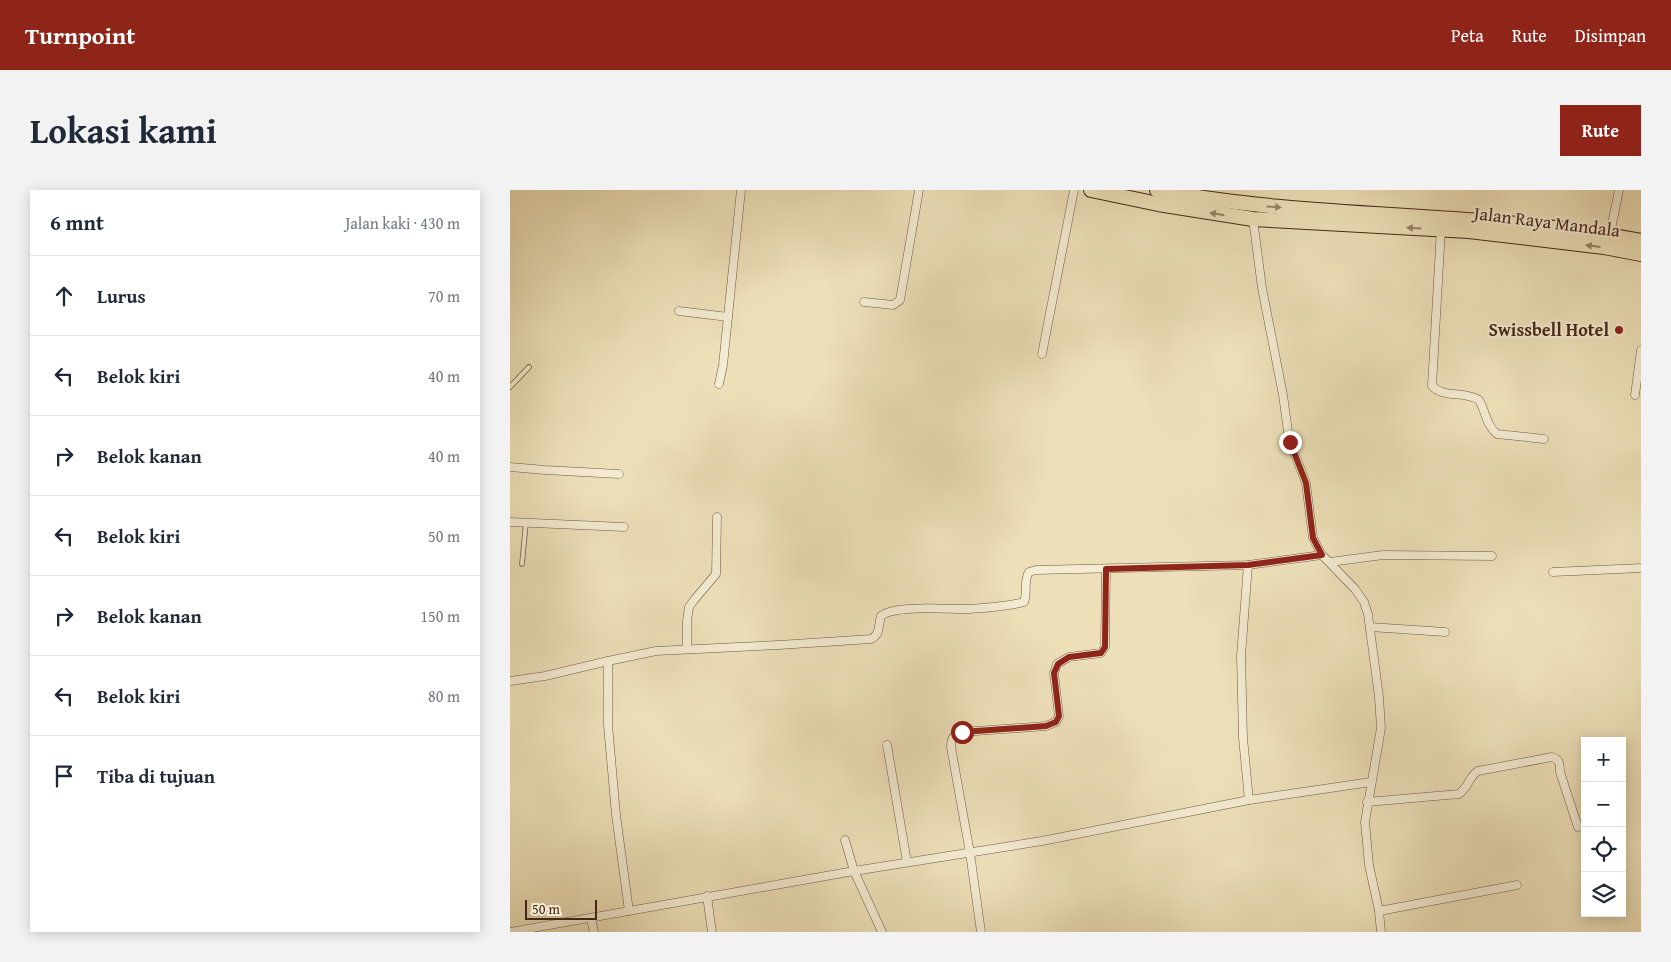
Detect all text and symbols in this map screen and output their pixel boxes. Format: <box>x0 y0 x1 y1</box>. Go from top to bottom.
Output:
text: Turnpoint <box>25 18 135 53</box>
text: Peta <box>1451 22 1484 49</box>
text: Rute <box>1512 22 1547 49</box>
text: Disimpan <box>1575 22 1646 49</box>
text: Lokasi kami <box>30 105 217 156</box>
button: Rute <box>1560 105 1641 156</box>
street label: Jalan Raya Mandala <box>1471 199 1622 244</box>
one-way arrow <box>1267 204 1283 212</box>
text: 6 mnt <box>50 207 104 238</box>
one-way arrow <box>1209 209 1225 217</box>
text: Jalan kaki · 430 m <box>345 211 460 235</box>
one-way arrow <box>1406 223 1422 231</box>
one-way arrow <box>1585 242 1601 250</box>
icon: ahead <box>50 282 78 310</box>
text: Lurus <box>97 282 146 310</box>
text: 70 m <box>428 284 460 308</box>
place label: Swissbell Hotel <box>1488 316 1609 343</box>
marker: Swissbell Hotel <box>1613 324 1625 336</box>
icon: left <box>50 362 78 390</box>
text: Belok kiri <box>97 362 180 390</box>
text: 40 m <box>428 364 460 388</box>
route end <box>1279 431 1302 454</box>
icon: right <box>50 442 78 470</box>
text: Belok kanan <box>97 442 202 470</box>
text: 40 m <box>428 444 460 468</box>
icon: left <box>50 522 78 550</box>
text: Belok kiri <box>97 522 180 550</box>
text: 50 m <box>428 524 460 548</box>
icon: right <box>50 602 78 630</box>
text: Belok kanan <box>97 602 202 630</box>
text: 150 m <box>420 604 460 628</box>
icon: left <box>50 682 78 710</box>
text: Belok kiri <box>97 682 180 710</box>
text: 80 m <box>428 684 460 708</box>
route start <box>951 721 974 744</box>
map controls <box>1581 737 1626 917</box>
button: + <box>1581 737 1626 782</box>
icon: arrive <box>50 762 78 790</box>
text: Tiba di tujuan <box>97 762 215 790</box>
button: − <box>1581 782 1626 827</box>
button: locate <box>1581 827 1626 872</box>
button: layers <box>1581 872 1626 917</box>
scale bar <box>525 897 598 920</box>
text: 50 m <box>532 899 560 919</box>

